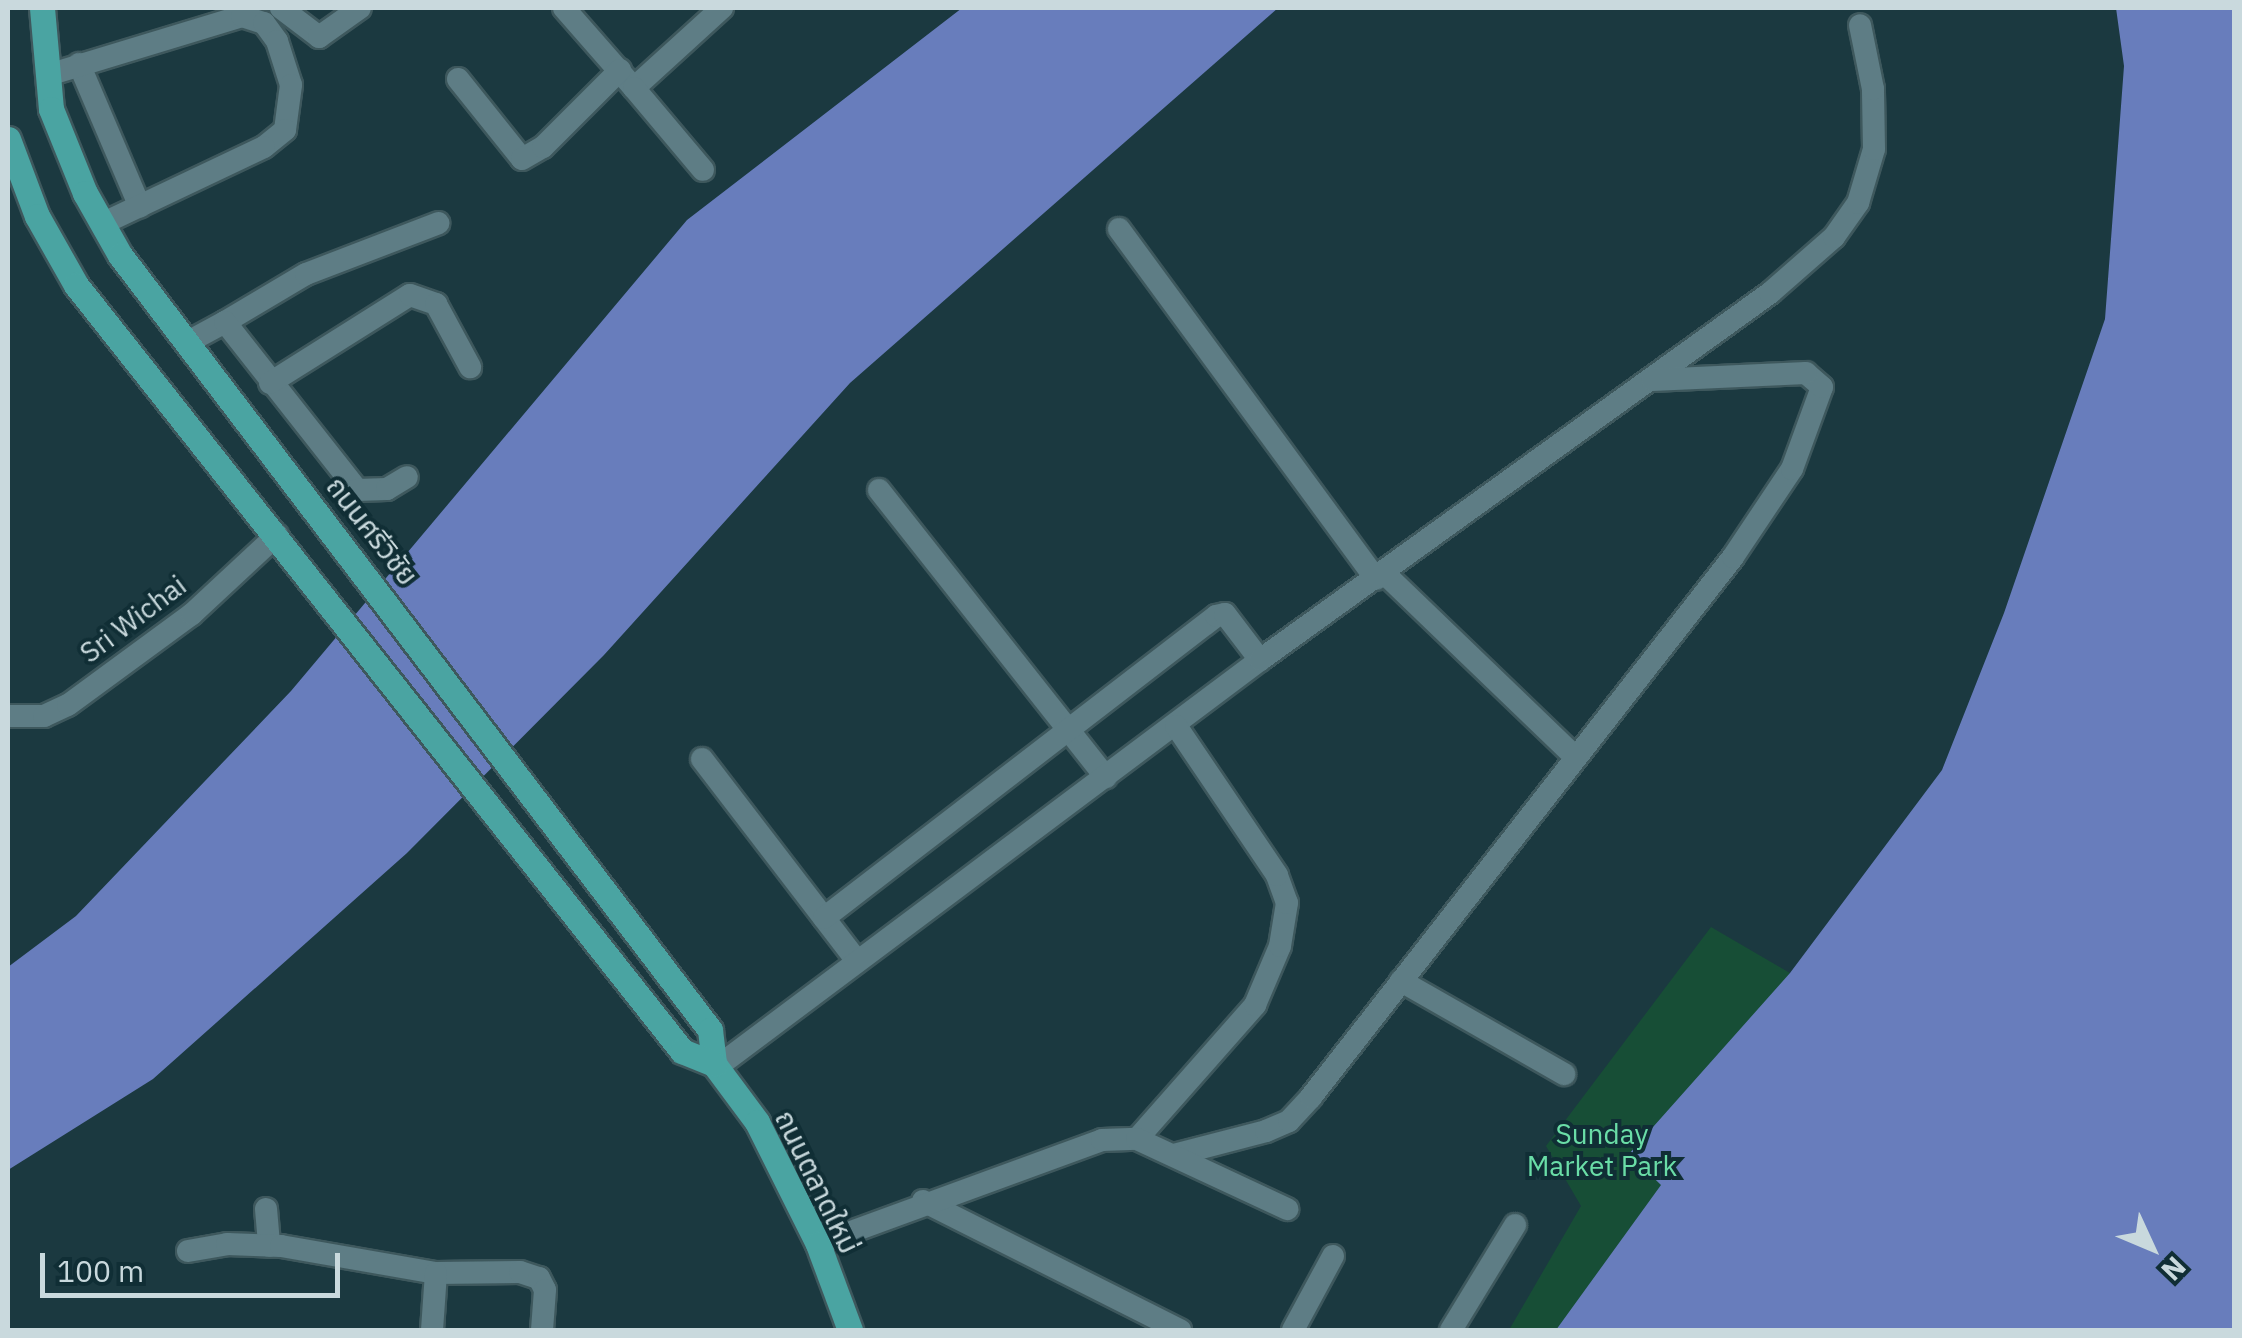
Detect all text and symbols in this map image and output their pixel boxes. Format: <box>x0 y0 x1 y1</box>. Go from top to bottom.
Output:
street label: ถนนศรีวิชัย <box>319 470 425 592</box>
street label: Sri Wichai <box>73 568 193 670</box>
street label: ถนนตลาดใหม่ <box>768 1105 866 1259</box>
park label: Sunday Market Park <box>1527 1117 1677 1183</box>
north arrow <box>2102 1198 2202 1298</box>
scale bar <box>45 1233 345 1295</box>
text: N <box>2154 1249 2194 1289</box>
text: 100 m <box>57 1251 144 1290</box>

